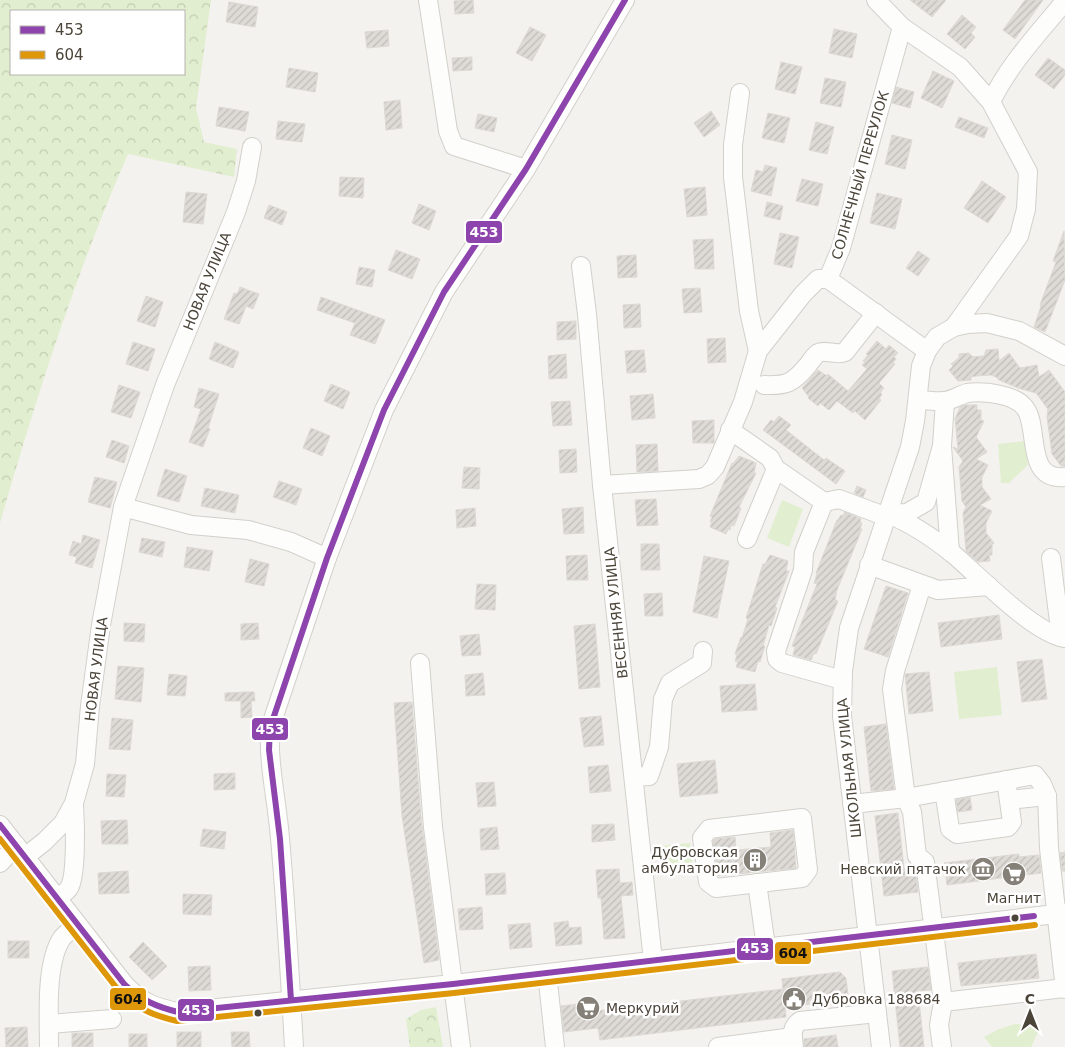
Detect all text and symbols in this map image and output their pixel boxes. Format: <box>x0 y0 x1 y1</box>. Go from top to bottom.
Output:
legend <box>10 10 185 75</box>
text: 453 <box>55 21 84 39</box>
text: 604 <box>55 46 84 64</box>
street label: СОЛНЕЧНЫЙ ПЕРЕУЛОК <box>827 88 892 261</box>
line badge: 453 <box>465 220 503 244</box>
text: 453 <box>469 224 499 240</box>
street label: НОВАЯ УЛИЦА <box>180 229 234 333</box>
street label: ВЕСЕННЯЯ УЛИЦА <box>601 546 631 679</box>
street label: НОВАЯ УЛИЦА <box>82 616 110 722</box>
street label: ШКОЛЬНАЯ УЛИЦА <box>834 697 864 839</box>
line badge: 453 <box>251 717 289 741</box>
text: 453 <box>255 721 285 737</box>
place label: Дубровская амбулатория <box>641 844 738 876</box>
building icon: Дубровская амбулатория <box>742 847 768 873</box>
museum icon: Невский пятачок <box>970 856 996 882</box>
place label: Невский пятачок <box>840 861 966 877</box>
supermarket icon: Магнит <box>1001 861 1027 887</box>
place label: Магнит <box>987 890 1041 906</box>
unlabelled marker <box>1010 913 1020 923</box>
line badge: 453 <box>736 937 774 961</box>
text: 453 <box>740 940 770 956</box>
line badge: 604 <box>774 941 812 965</box>
text: 604 <box>778 945 808 961</box>
public building icon: Дубровка 188684 <box>781 986 807 1012</box>
line badge: 604 <box>109 987 147 1011</box>
north arrow <box>1005 987 1055 1037</box>
text: 604 <box>113 991 143 1007</box>
place label: Дубровка 188684 <box>812 991 941 1007</box>
text: С <box>1025 991 1035 1007</box>
supermarket icon: Меркурий <box>575 995 601 1021</box>
line badge: 453 <box>177 998 215 1022</box>
place label: Меркурий <box>606 1000 679 1016</box>
text: 453 <box>181 1002 211 1018</box>
unlabelled marker <box>253 1008 263 1018</box>

